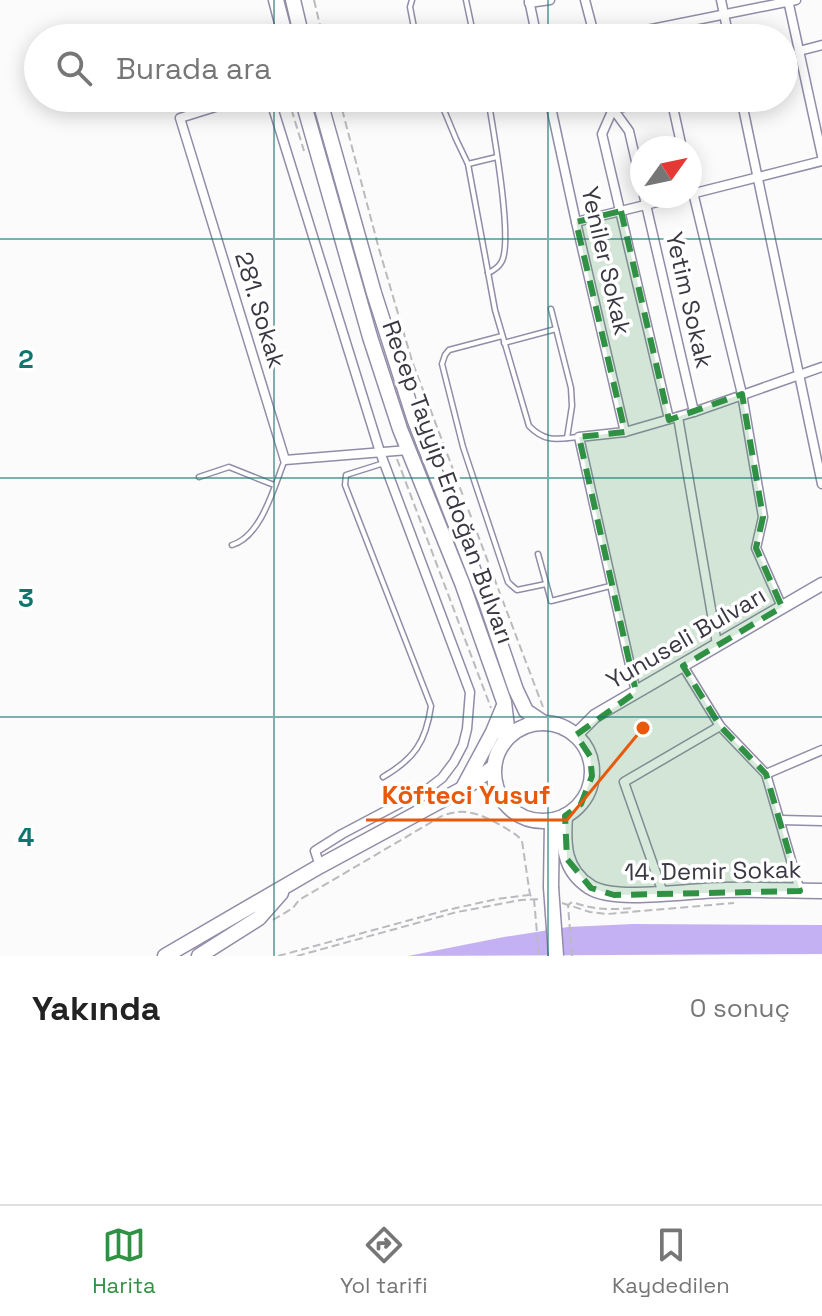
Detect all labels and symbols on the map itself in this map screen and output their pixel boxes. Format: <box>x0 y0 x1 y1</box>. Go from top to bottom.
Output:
north arrow <box>630 136 702 208</box>
street label: Yeniler Sokak <box>574 184 639 338</box>
street label: Yetim Sokak <box>659 229 720 371</box>
street label: 281. Sokak <box>228 248 293 372</box>
street label: Recep Tayyip Erdoğan Bulvarı <box>375 316 521 648</box>
text: 2 <box>18 342 34 376</box>
street label: Yunuseli Bulvarı <box>600 579 771 696</box>
text: 3 <box>18 581 34 615</box>
callout: Köfteci Yusuf <box>366 770 567 820</box>
text: Köfteci Yusuf <box>382 778 550 812</box>
text: 4 <box>18 820 34 854</box>
street label: 14. Demir Sokak <box>624 853 802 888</box>

